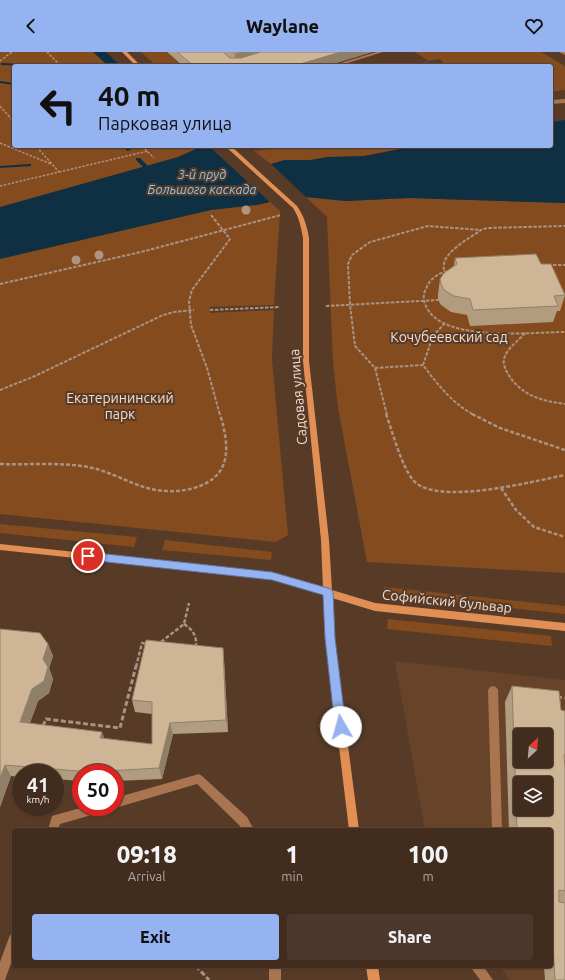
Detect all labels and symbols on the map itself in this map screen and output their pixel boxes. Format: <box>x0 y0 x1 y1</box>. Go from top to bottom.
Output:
water label: 3-й пруд Большого каскада <box>148 167 256 196</box>
park label: Кочубеевский сад <box>390 329 508 345</box>
street label: Садовая улица <box>286 348 310 446</box>
park label: Екатерининский парк <box>66 390 174 422</box>
pin <box>71 539 105 573</box>
street label: Софийский бульвар <box>381 586 513 616</box>
position arrow <box>320 706 362 748</box>
north arrow <box>513 728 553 768</box>
speed limit sign: 50 <box>72 764 124 816</box>

